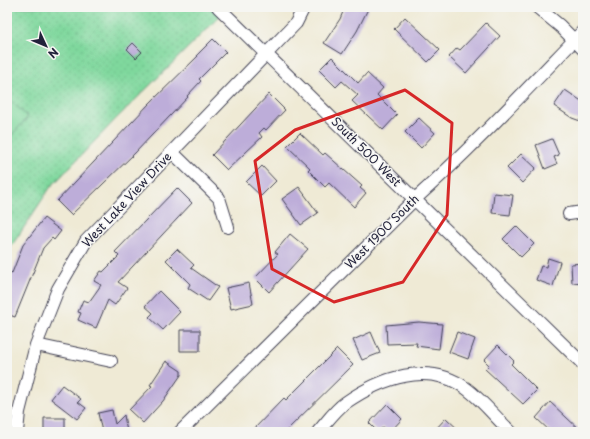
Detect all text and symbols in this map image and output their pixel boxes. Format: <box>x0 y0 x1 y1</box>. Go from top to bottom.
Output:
north arrow <box>26 26 66 66</box>
text: N <box>44 44 63 63</box>
street label: South 500 West <box>328 112 406 190</box>
street label: West Lake View Drive <box>77 148 175 251</box>
street label: West 1900 South <box>340 190 423 273</box>

